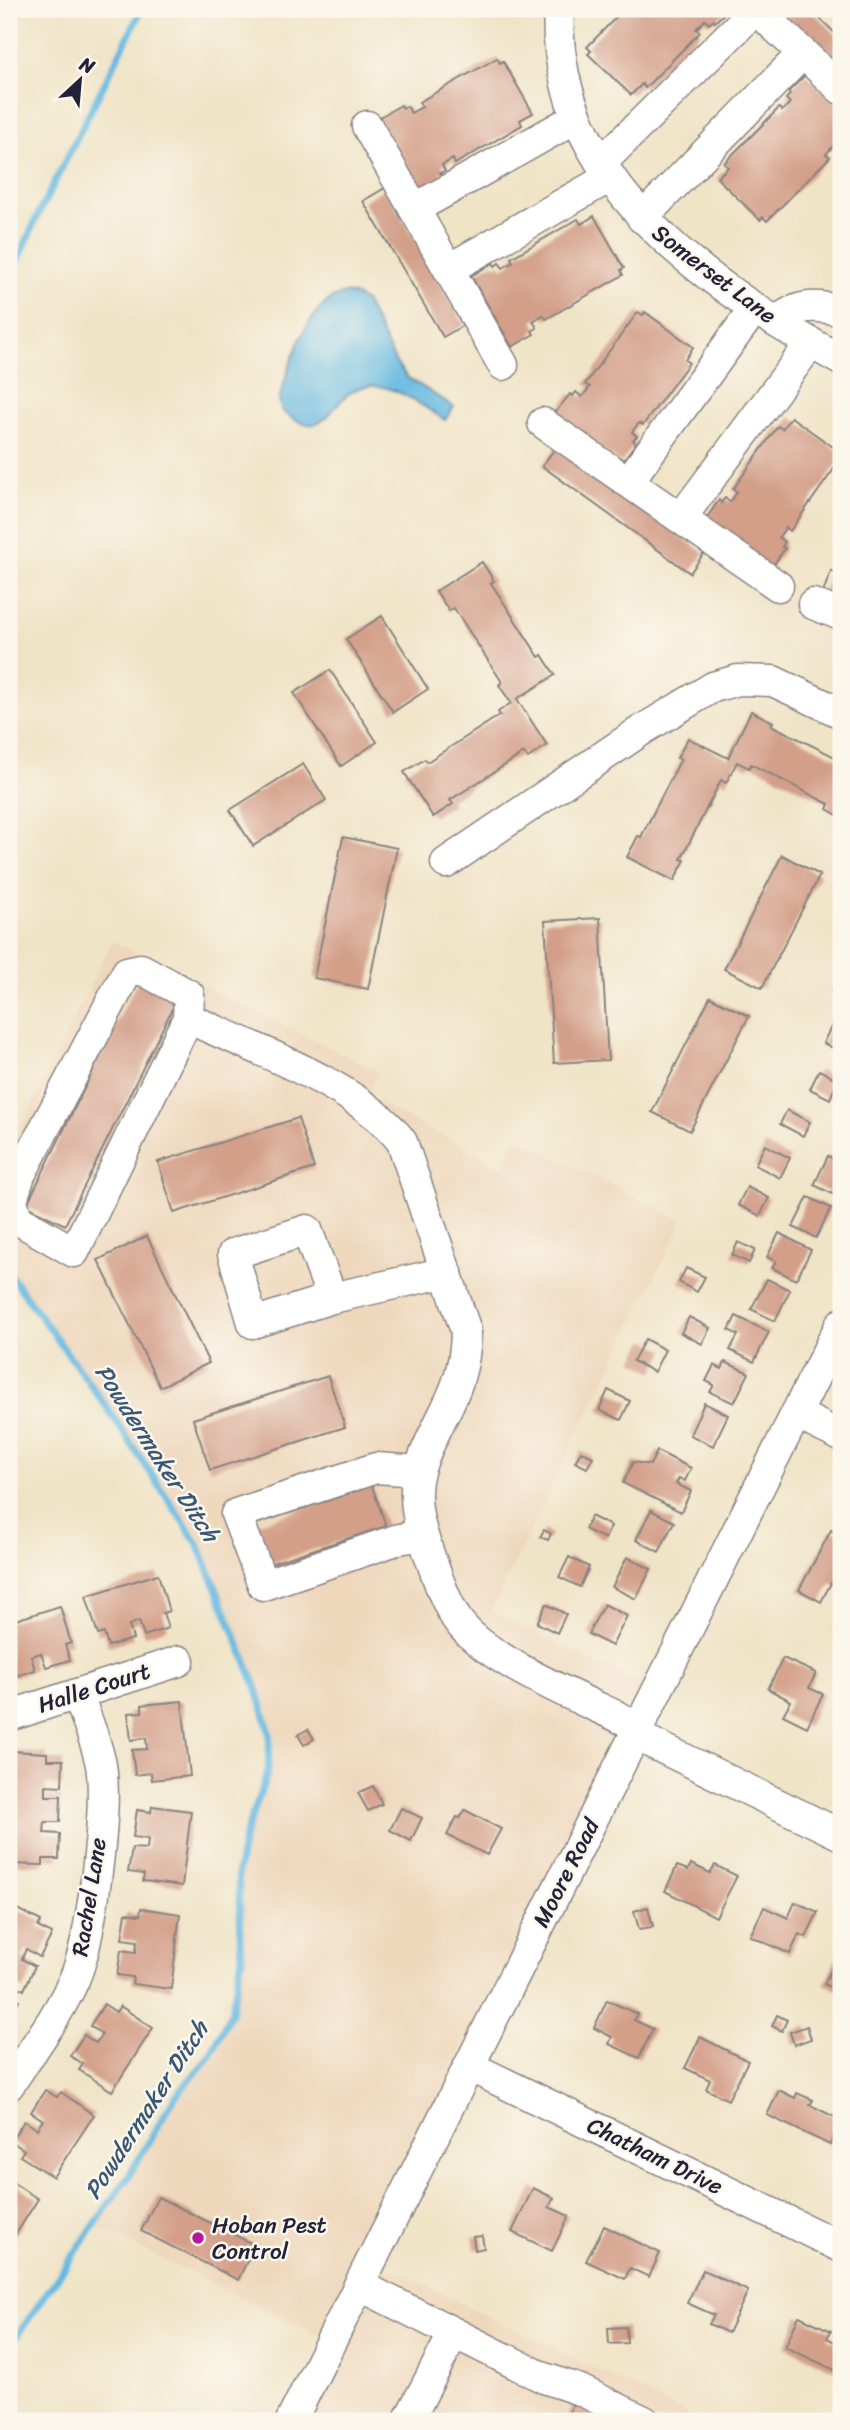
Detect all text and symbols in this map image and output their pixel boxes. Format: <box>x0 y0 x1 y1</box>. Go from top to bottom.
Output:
north arrow <box>46 46 116 116</box>
text: N <box>73 47 101 83</box>
street label: Somerset Lane <box>643 213 786 335</box>
water label: Powdermaker Ditch <box>83 1355 232 1553</box>
street label: Halle Court <box>32 1651 156 1725</box>
street label: Moore Road <box>521 1809 612 1935</box>
street label: Rachel Lane <box>59 1834 119 1959</box>
water label: Powdermaker Ditch <box>72 2010 221 2208</box>
street label: Chatham Drive <box>580 2105 730 2207</box>
place label: Hoban Pest Control <box>212 2205 327 2272</box>
marker: Hoban Pest Control <box>190 2230 206 2246</box>

